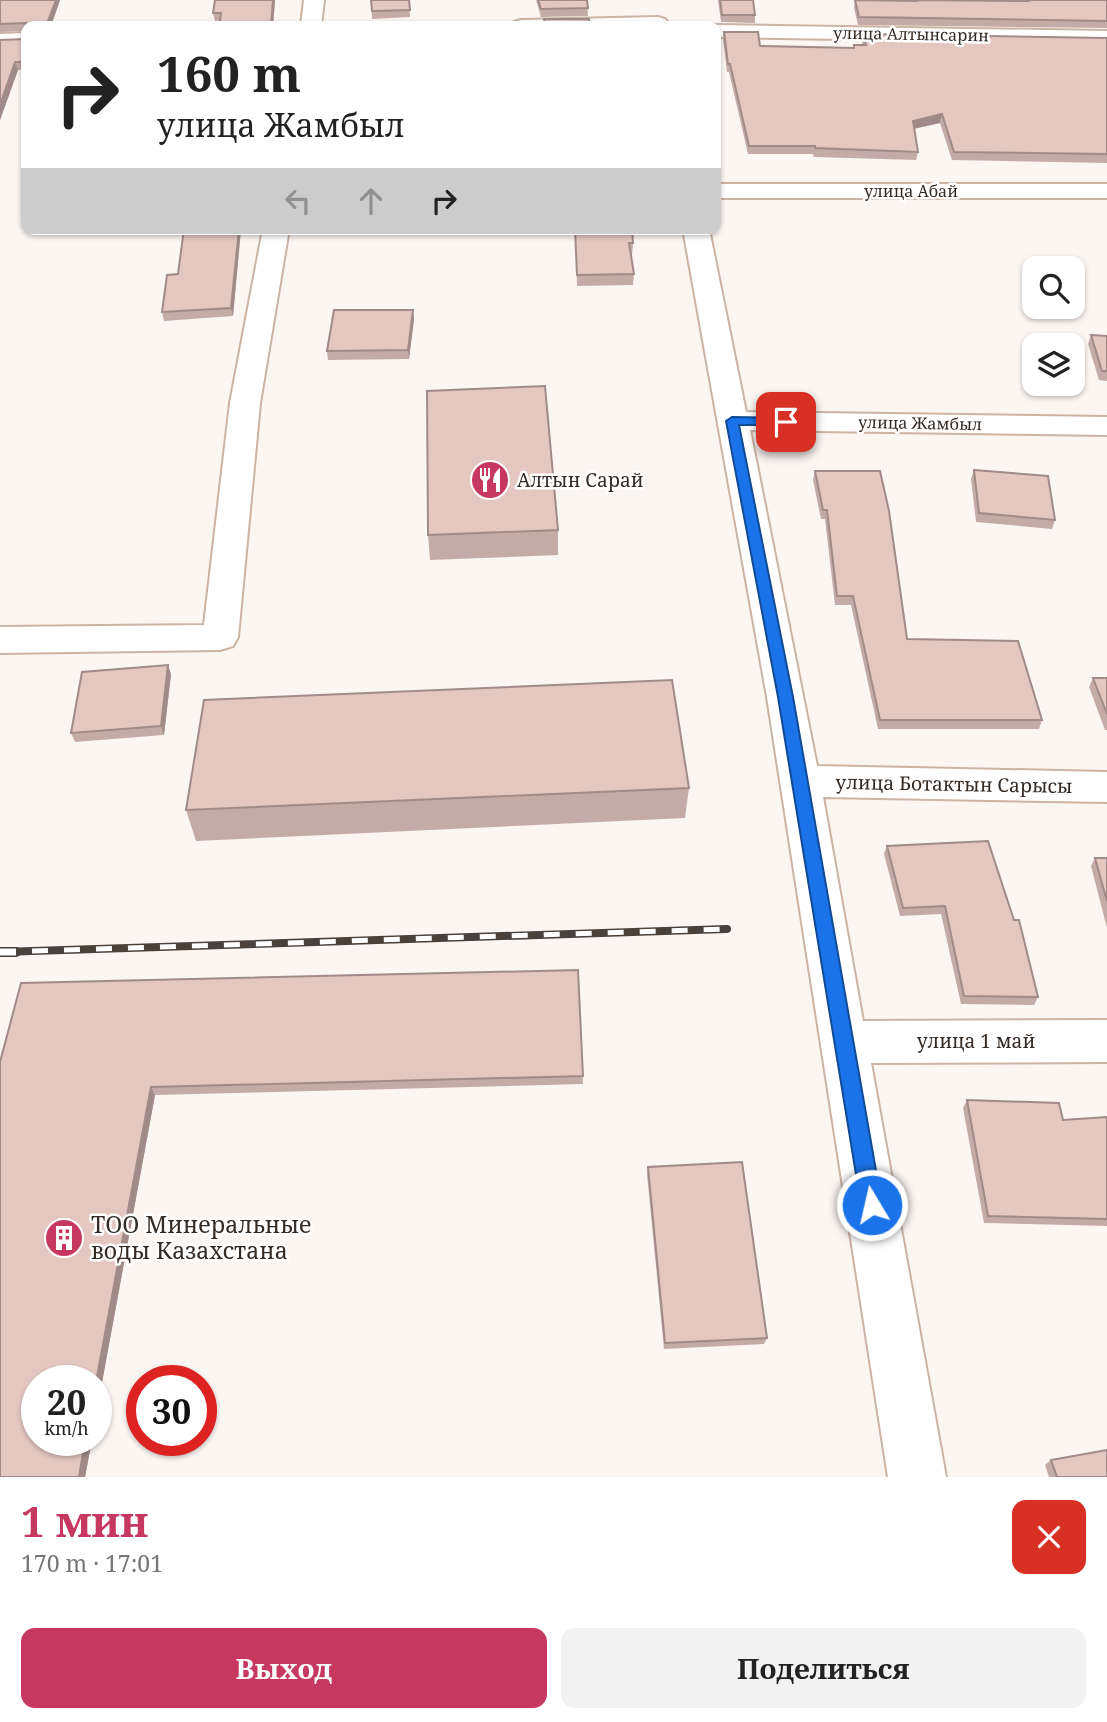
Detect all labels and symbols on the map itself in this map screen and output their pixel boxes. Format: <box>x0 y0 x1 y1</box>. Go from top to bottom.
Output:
street label: улица Алтынсарин <box>833 22 989 46</box>
street label: улица Абай <box>864 180 958 202</box>
pin <box>756 392 816 452</box>
street label: улица Жамбыл <box>858 411 982 435</box>
restaurant icon: Алтын Сарай <box>469 459 511 501</box>
place label: Алтын Сарай <box>517 467 644 493</box>
street label: улица Ботактын Сарысы <box>835 769 1073 799</box>
street label: улица 1 май <box>917 1028 1035 1054</box>
position arrow <box>835 1168 909 1242</box>
place label: ТОО Минеральные воды Казахстана <box>91 1208 311 1266</box>
building icon: ТОО Минеральные воды Казахстана <box>43 1217 85 1259</box>
speed limit sign: 30 <box>126 1365 217 1456</box>

